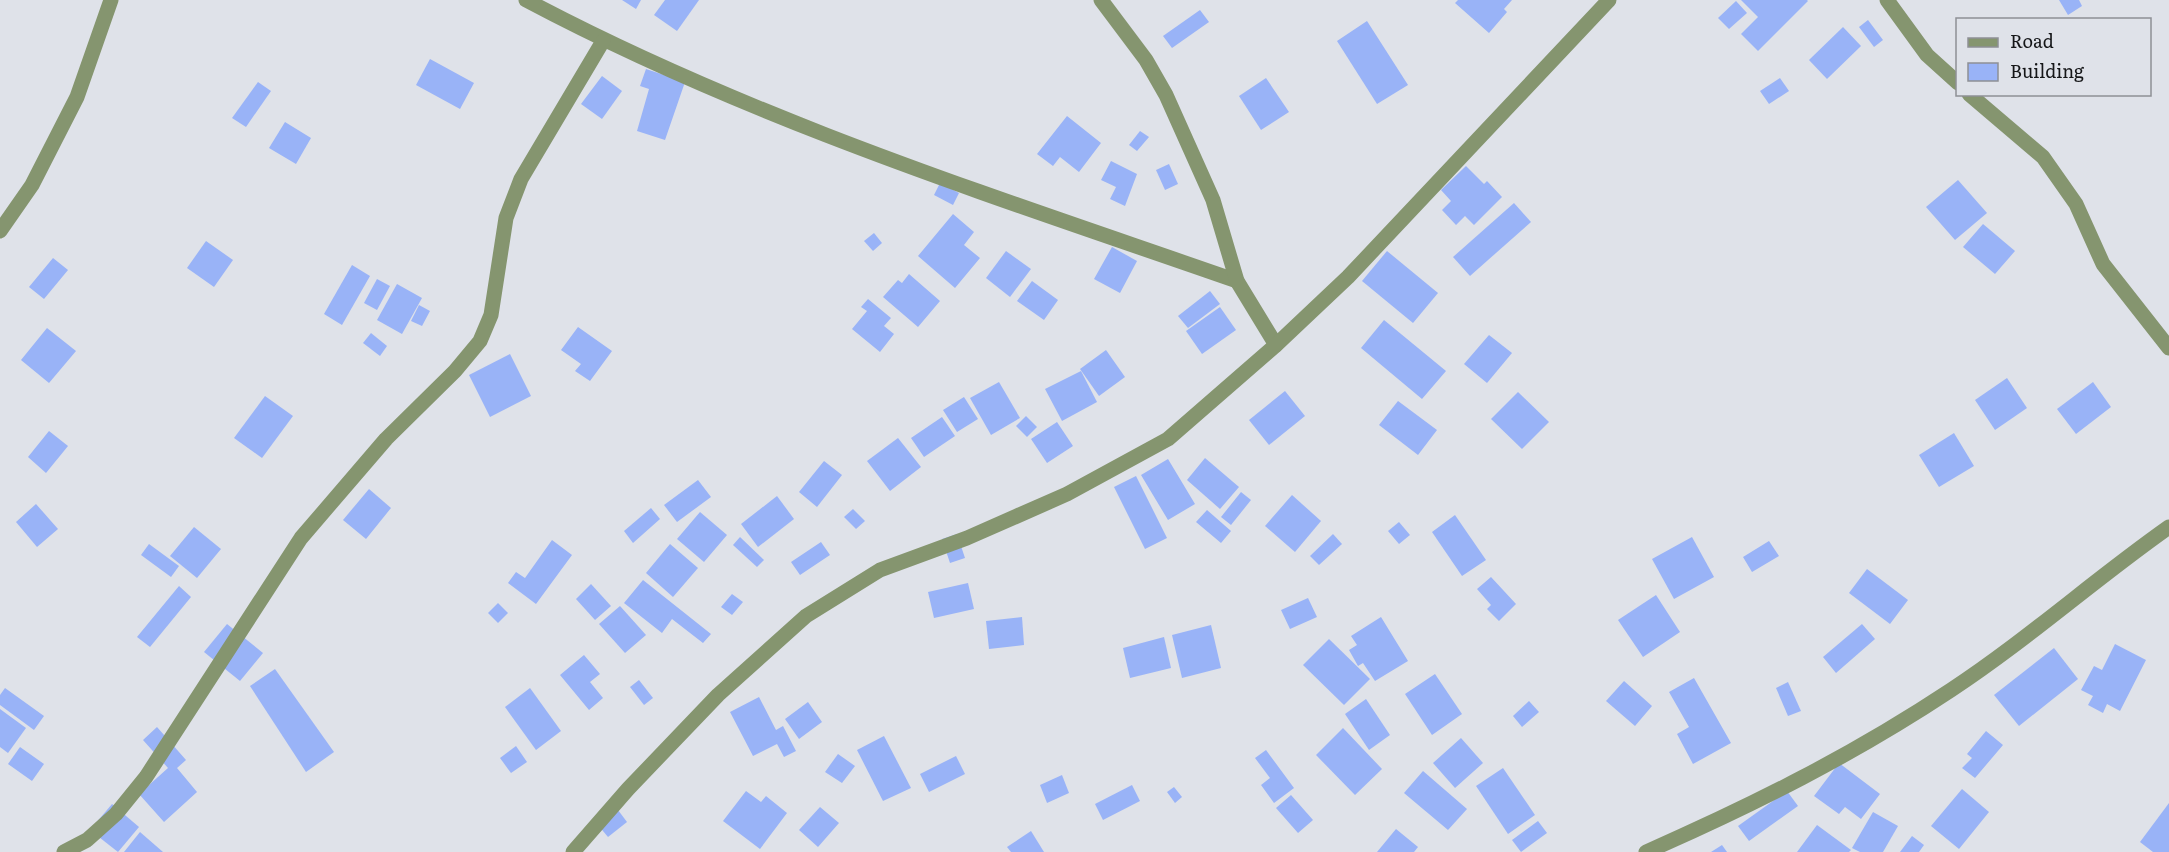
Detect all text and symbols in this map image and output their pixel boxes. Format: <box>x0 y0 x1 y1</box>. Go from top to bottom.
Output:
legend <box>1956 18 2151 96</box>
text: Road <box>2010 27 2054 54</box>
text: Building <box>2010 57 2085 84</box>

